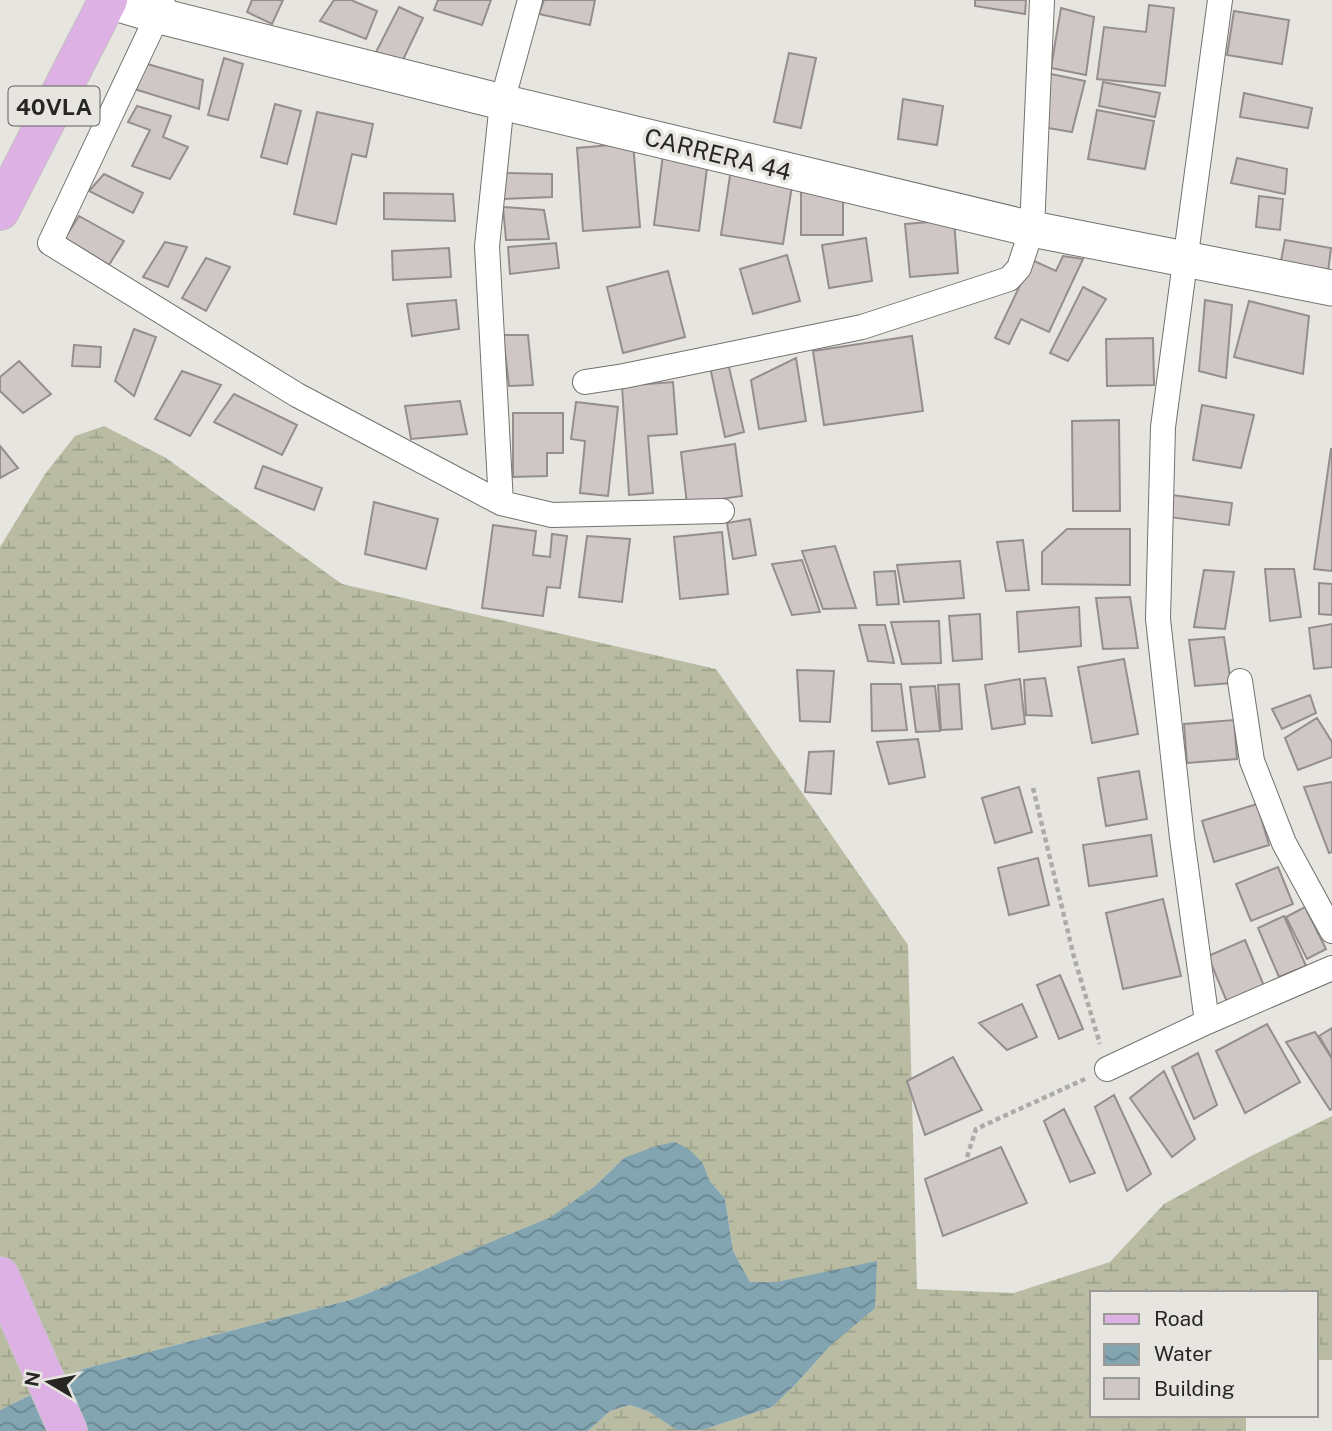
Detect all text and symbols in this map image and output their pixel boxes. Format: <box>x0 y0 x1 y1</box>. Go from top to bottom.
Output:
road number: 40VLA <box>8 86 100 125</box>
street label: CARRERA 44 <box>642 122 794 186</box>
legend <box>1090 1291 1318 1417</box>
text: Road <box>1154 1306 1204 1331</box>
text: Water <box>1154 1341 1212 1366</box>
north arrow <box>14 1347 84 1417</box>
text: N <box>20 1370 44 1388</box>
text: Building <box>1154 1376 1235 1401</box>

